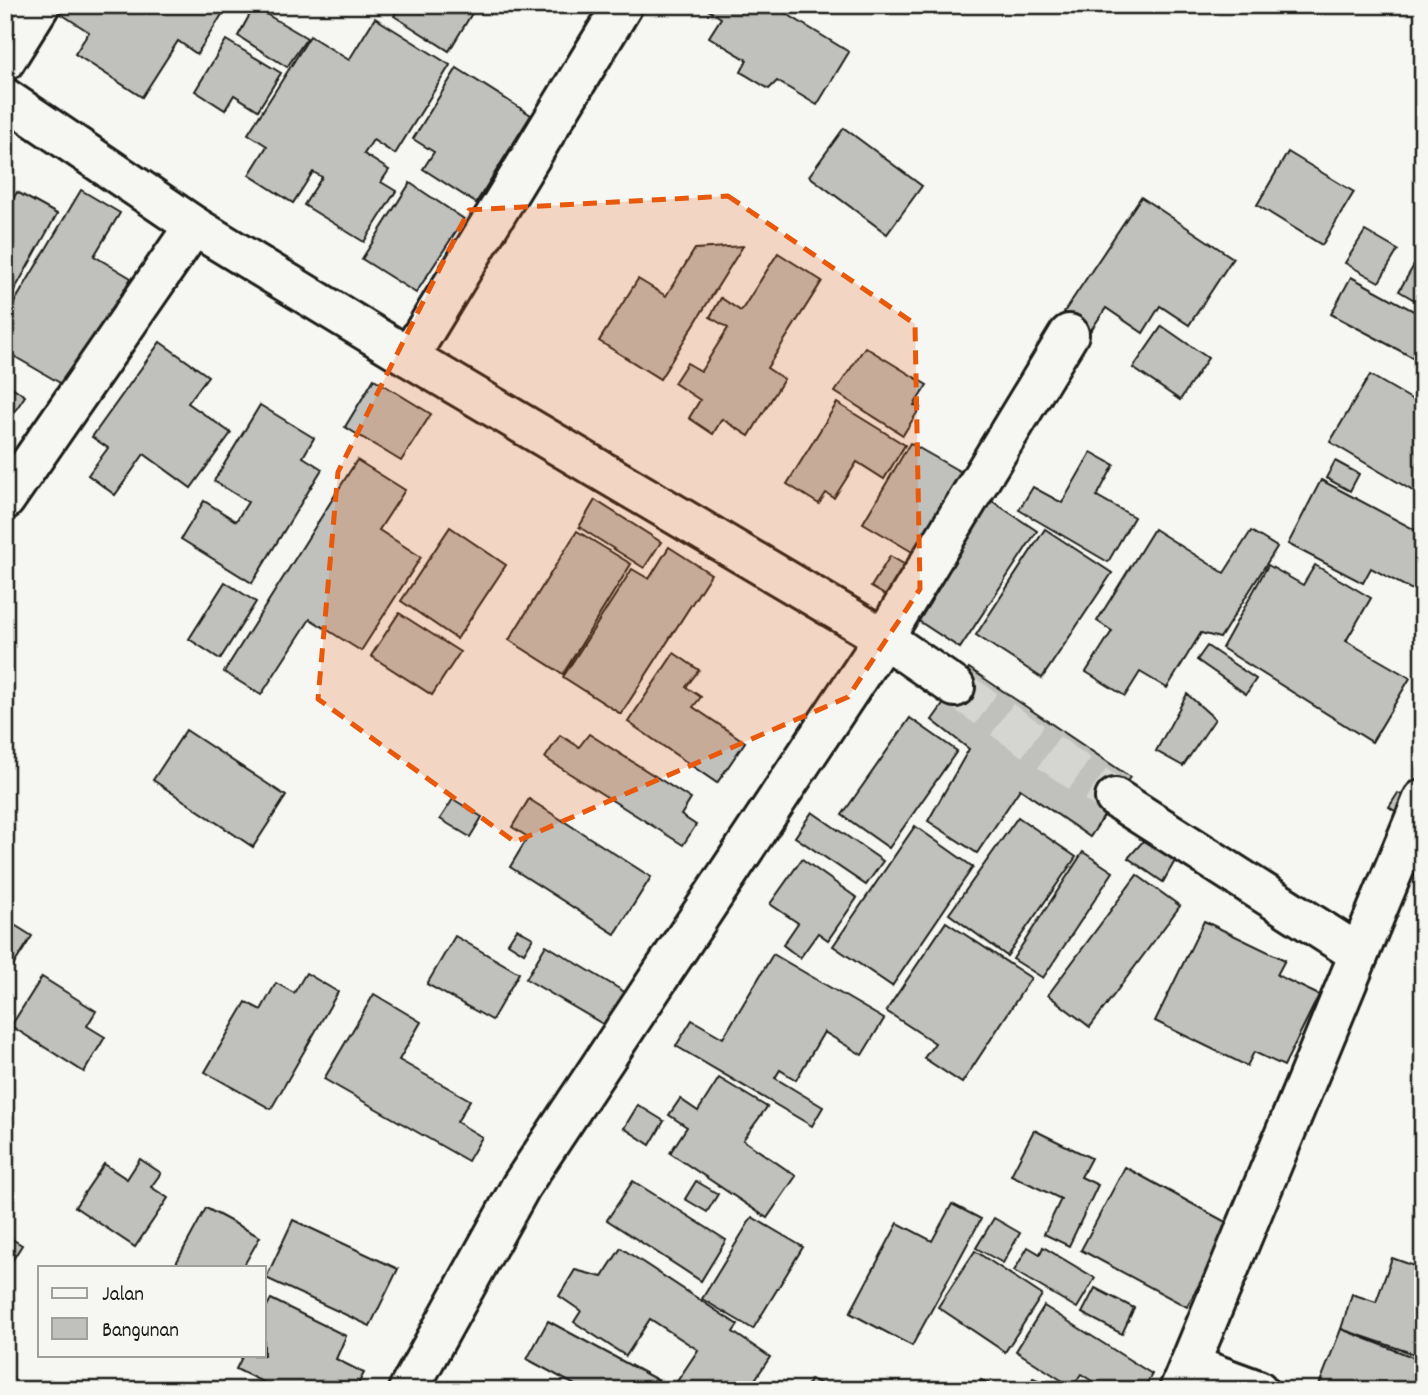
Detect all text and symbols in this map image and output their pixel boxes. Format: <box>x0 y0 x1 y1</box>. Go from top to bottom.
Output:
legend <box>38 1266 266 1356</box>
text: Jalan <box>102 1281 144 1311</box>
text: Bangunan <box>102 1317 179 1347</box>

